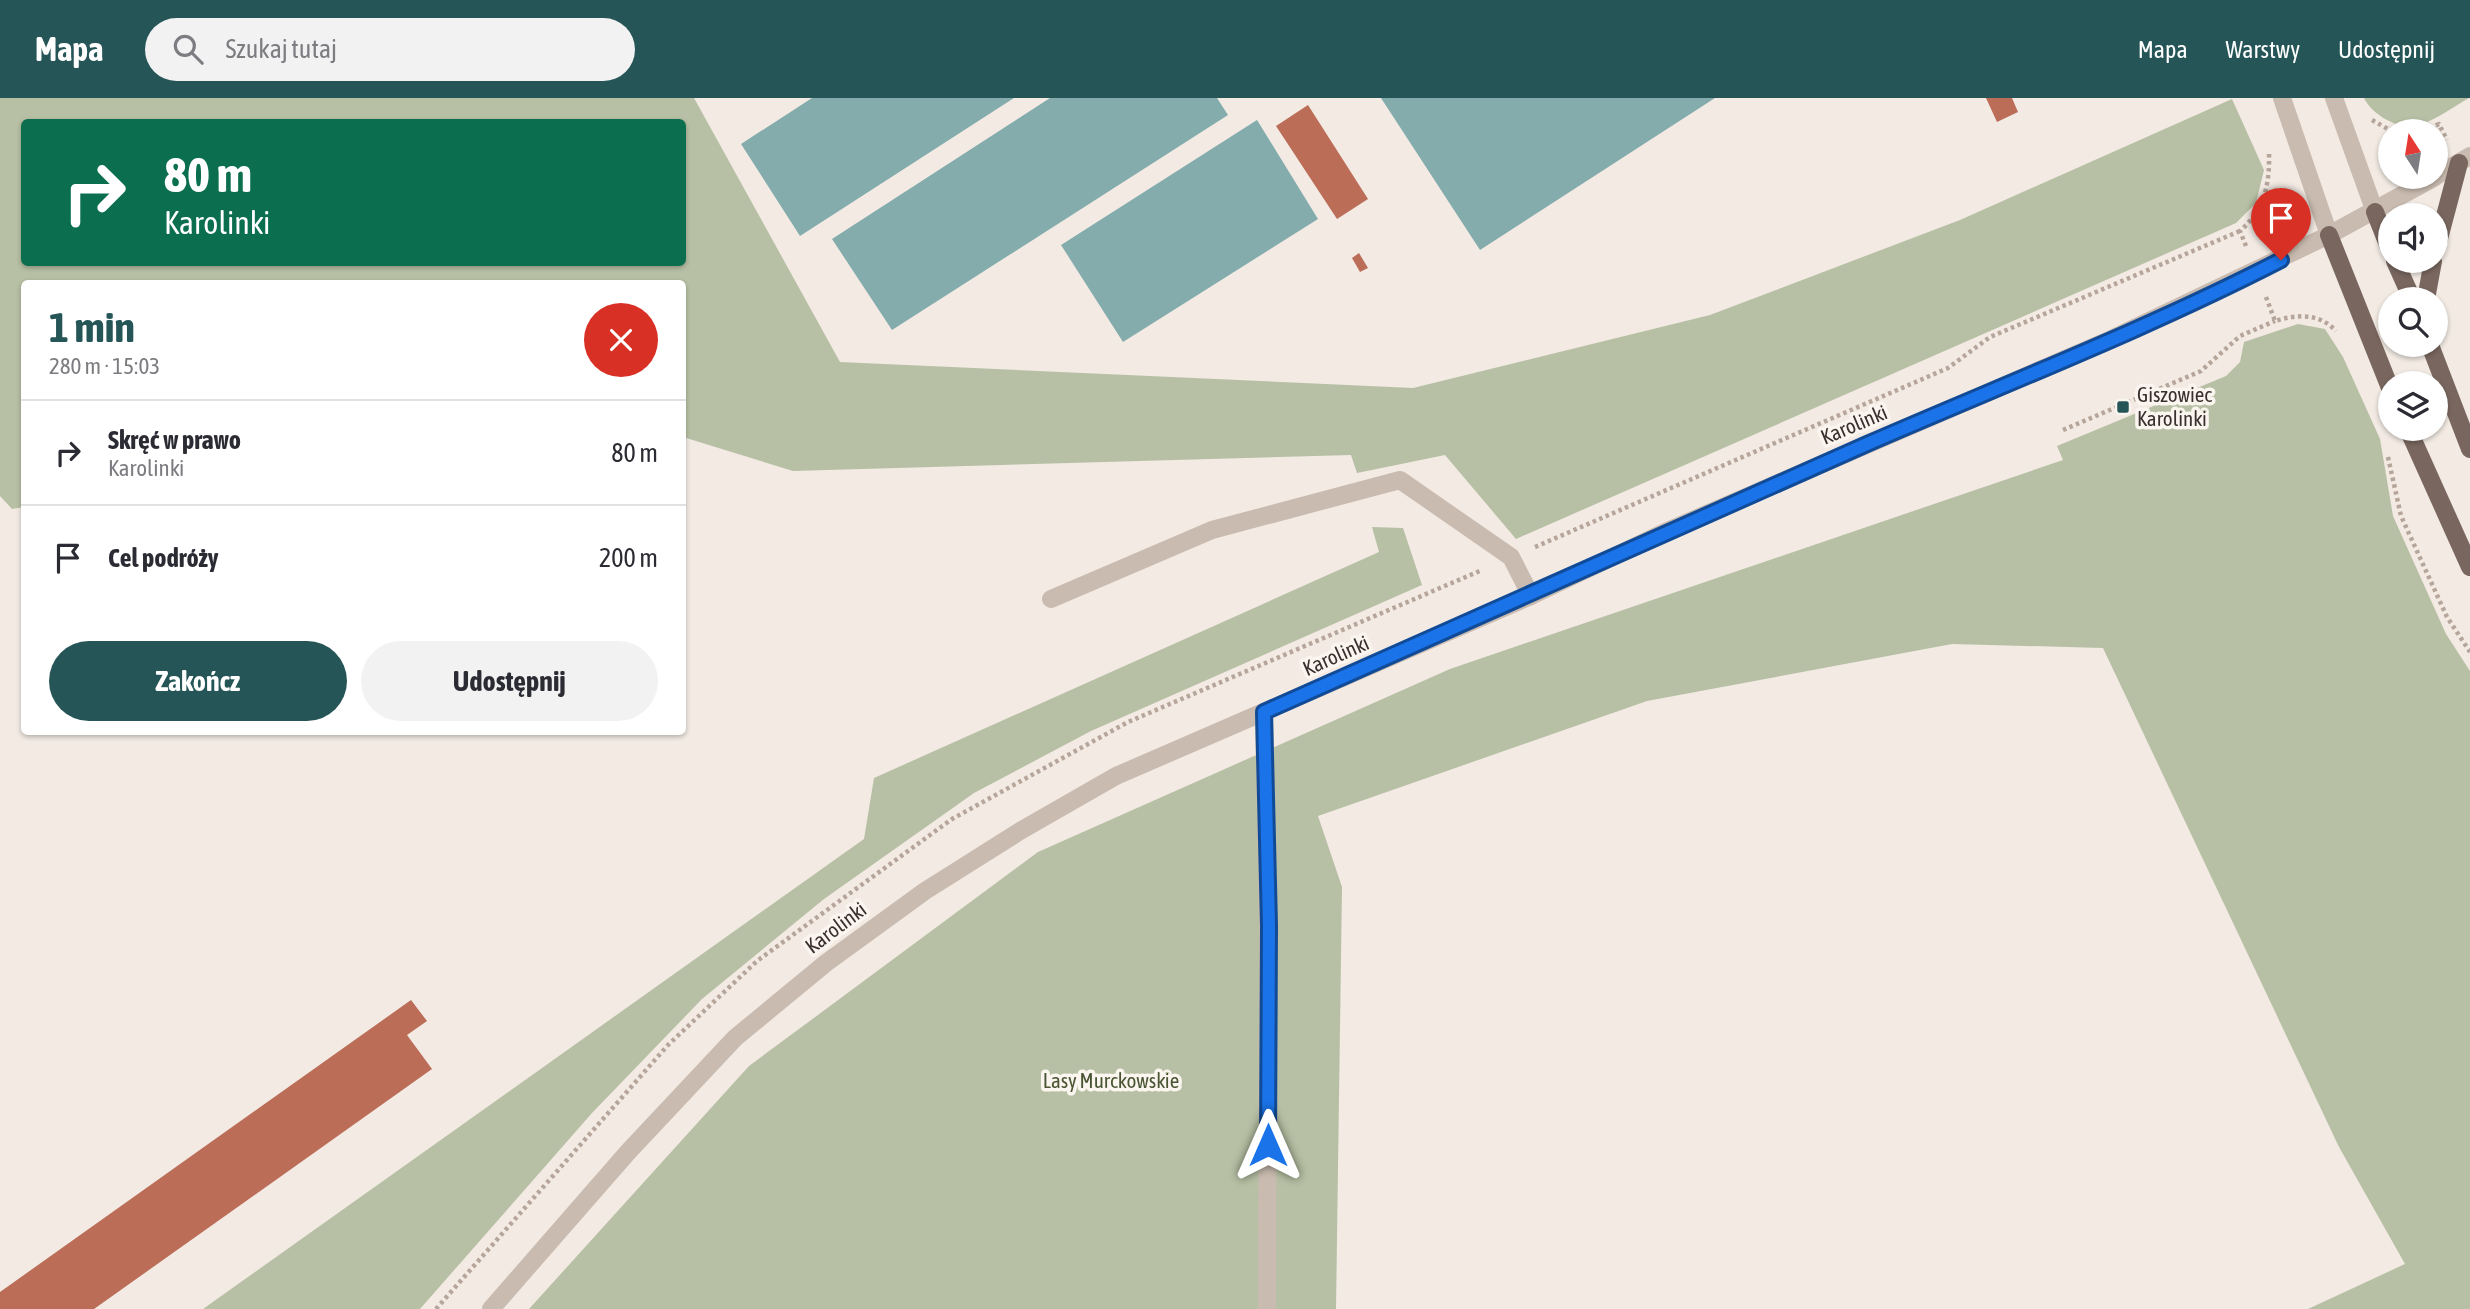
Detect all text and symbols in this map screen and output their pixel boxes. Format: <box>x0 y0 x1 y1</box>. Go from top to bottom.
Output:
search box <box>145 18 635 81</box>
text: Mapa <box>35 30 103 68</box>
icon: search <box>169 30 207 68</box>
text: Szukaj tutaj <box>225 34 337 64</box>
text: Mapa <box>2138 36 2188 63</box>
text: Warstwy <box>2226 36 2300 63</box>
text: Udostępnij <box>2338 36 2435 63</box>
north arrow <box>2378 119 2448 189</box>
map controls <box>2378 119 2448 441</box>
text: 80 m <box>164 146 252 202</box>
icon: right <box>49 147 140 238</box>
pin <box>2251 188 2311 260</box>
icon: arrive <box>2262 199 2300 237</box>
button: sound <box>2378 203 2448 273</box>
text: Karolinki <box>164 204 270 241</box>
button: search <box>2378 287 2448 357</box>
text: 1 min <box>49 303 135 351</box>
button: close <box>584 303 658 377</box>
text: 280 m · 15:03 <box>49 353 160 379</box>
button: layers <box>2378 371 2448 441</box>
place label: Giszowiec Karolinki <box>2137 382 2212 430</box>
street label: Karolinki <box>1817 399 1890 449</box>
marker: Giszowiec Karolinki <box>2115 399 2131 415</box>
text: Skręć w prawo <box>108 425 241 455</box>
icon: right <box>49 434 87 472</box>
text: 80 m <box>611 438 658 468</box>
text: Karolinki <box>108 455 184 481</box>
icon: arrive <box>49 539 87 577</box>
text: Cel podróży <box>108 543 219 573</box>
text: 200 m <box>599 543 658 573</box>
street label: Karolinki <box>1299 630 1372 680</box>
button: Zakończ <box>49 641 347 721</box>
button: Udostępnij <box>361 641 658 721</box>
street label: Karolinki <box>800 897 870 958</box>
park label: Lasy Murckowskie <box>1043 1068 1179 1092</box>
position arrow <box>1231 1108 1305 1182</box>

